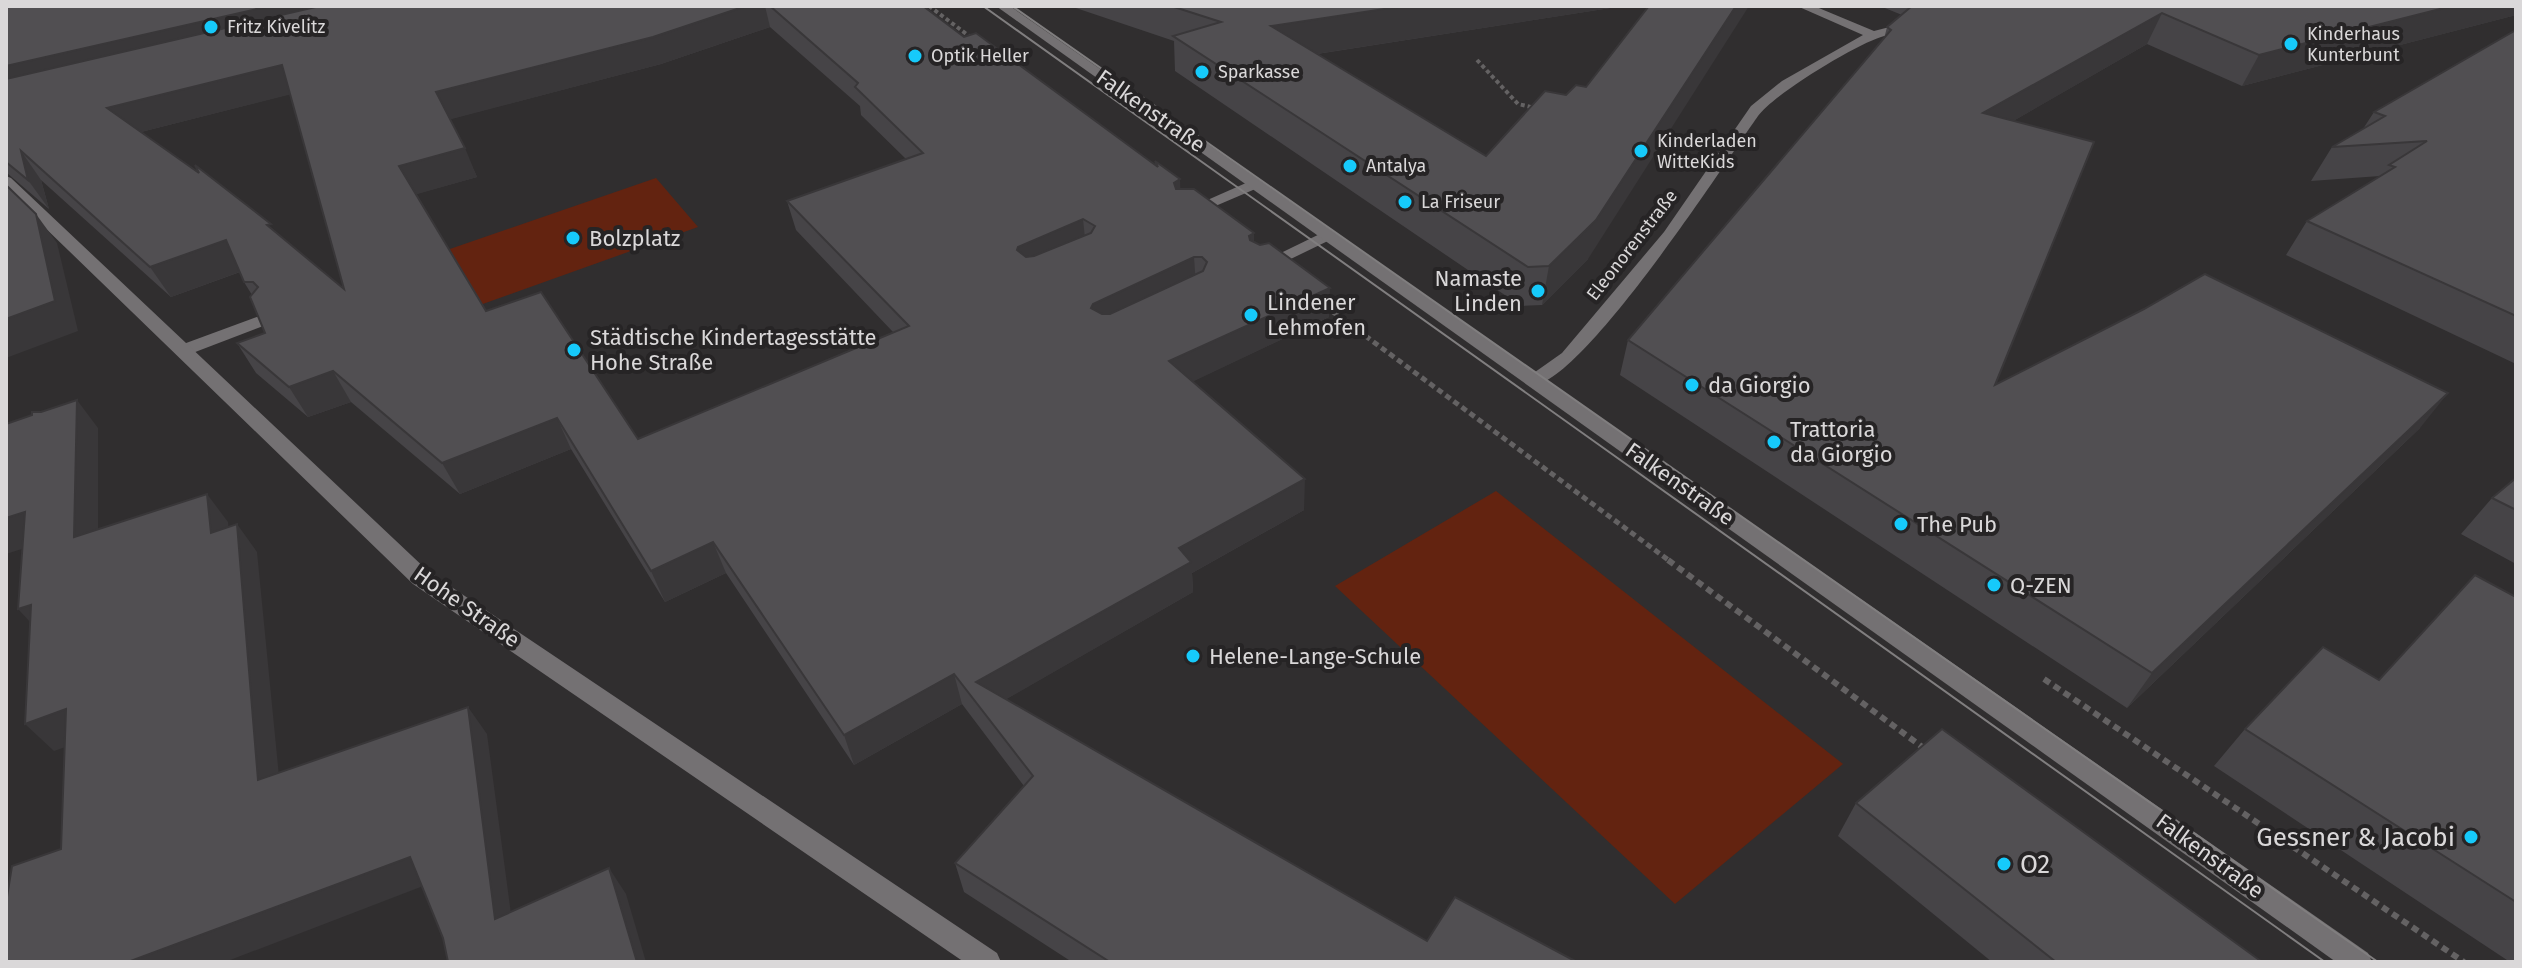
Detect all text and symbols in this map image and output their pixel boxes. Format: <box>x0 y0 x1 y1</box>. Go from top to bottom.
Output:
place label: Fritz Kivelitz <box>227 16 325 38</box>
marker: Fritz Kivelitz <box>202 18 220 36</box>
place label: Kinderhaus Kunterbunt <box>2307 23 2400 66</box>
marker: Kinderhaus Kunterbunt <box>2282 35 2300 53</box>
place label: Optik Heller <box>931 45 1029 67</box>
marker: Optik Heller <box>906 47 924 65</box>
place label: Sparkasse <box>1218 61 1300 83</box>
marker: Sparkasse <box>1193 63 1211 81</box>
street label: Falkenstraße <box>1091 64 1211 158</box>
place label: Kinderladen WitteKids <box>1657 130 1757 173</box>
marker: Kinderladen WitteKids <box>1632 142 1650 160</box>
place label: Antalya <box>1366 155 1426 177</box>
marker: Antalya <box>1341 157 1359 175</box>
street label: Eleonorenstraße <box>1582 185 1682 305</box>
place label: La Friseur <box>1421 191 1500 213</box>
marker: La Friseur <box>1396 193 1414 211</box>
place label: Bolzplatz <box>589 225 680 252</box>
marker: Bolzplatz <box>564 229 582 247</box>
place label: Namaste Linden <box>1435 265 1522 317</box>
marker: Namaste Linden <box>1529 282 1547 300</box>
place label: Lindener Lehmofen <box>1267 289 1366 341</box>
marker: Lindener Lehmofen <box>1242 306 1260 324</box>
place label: Städtische Kindertagesstätte Hohe Straße <box>590 324 877 376</box>
marker: Städtische Kindertagesstätte Hohe Straße <box>565 341 583 359</box>
place label: da Giorgio <box>1708 372 1811 399</box>
marker: da Giorgio <box>1683 376 1701 394</box>
place label: Trattoria da Giorgio <box>1790 416 1893 468</box>
marker: Trattoria da Giorgio <box>1765 433 1783 451</box>
street label: Falkenstraße <box>1620 437 1740 531</box>
place label: The Pub <box>1917 511 1997 538</box>
marker: The Pub <box>1892 515 1910 533</box>
street label: Hohe Straße <box>409 561 525 653</box>
place label: Q-ZEN <box>2010 572 2072 599</box>
marker: Q-ZEN <box>1985 576 2003 594</box>
place label: Helene-Lange-Schule <box>1209 643 1421 670</box>
marker: Helene-Lange-Schule <box>1184 647 1202 665</box>
street label: Falkenstraße <box>2151 808 2269 904</box>
place label: Gessner & Jacobi <box>2256 822 2455 853</box>
marker: Gessner & Jacobi <box>2462 828 2480 846</box>
place label: O2 <box>2020 849 2050 880</box>
marker: O2 <box>1995 855 2013 873</box>

